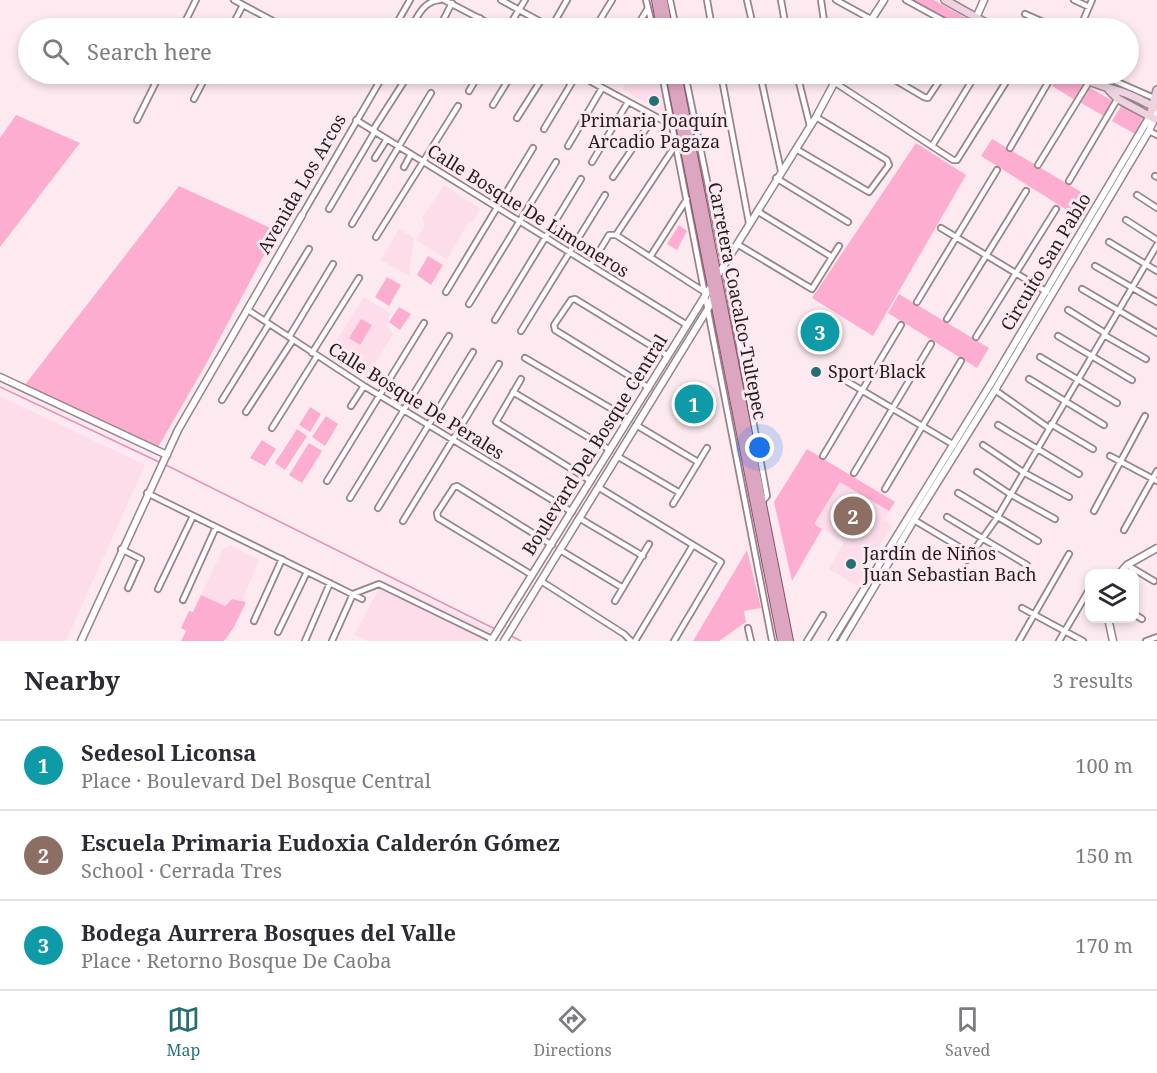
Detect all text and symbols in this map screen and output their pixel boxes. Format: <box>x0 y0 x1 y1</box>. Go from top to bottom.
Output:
search box <box>18 18 1139 84</box>
icon: search <box>39 35 72 68</box>
text: Search here <box>87 36 212 66</box>
marker: Primaria Joaquín Arcadio Pagaza <box>647 94 661 108</box>
place label: Primaria Joaquín Arcadio Pagaza <box>580 108 728 153</box>
street label: Avenida Los Arcos <box>251 109 351 258</box>
street label: Calle Bosque De Limoneros <box>423 138 634 282</box>
street label: Carretera Coacalco-Tultepec <box>703 180 773 422</box>
street label: Circuito San Pablo <box>994 188 1096 335</box>
pin: 3 <box>800 310 840 354</box>
street label: Boulevard Del Bosque Central <box>516 329 672 559</box>
street label: Calle Bosque De Perales <box>324 336 509 464</box>
place label: Sport Black <box>828 359 926 383</box>
marker: Sport Black <box>809 365 823 379</box>
pin: 1 <box>674 382 714 426</box>
your location <box>745 433 774 462</box>
pin: 2 <box>834 494 872 538</box>
place label: Jardín de Niños Juan Sebastian Bach <box>862 541 1037 586</box>
marker: Jardín de Niños Juan Sebastian Bach <box>844 557 858 571</box>
map controls <box>1085 569 1139 623</box>
button: layers <box>1085 569 1139 623</box>
text: Nearby <box>24 662 120 698</box>
text: 3 results <box>1053 667 1133 694</box>
text: Sedesol Liconsa <box>81 737 256 767</box>
text: 1 <box>38 752 49 779</box>
text: 100 m <box>1075 752 1133 779</box>
text: Place · Boulevard Del Bosque Central <box>81 767 431 794</box>
text: Escuela Primaria Eudoxia Calderón Gómez <box>81 827 560 857</box>
text: 2 <box>38 842 49 869</box>
text: 150 m <box>1075 842 1133 869</box>
text: School · Cerrada Tres <box>81 857 282 884</box>
text: Bodega Aurrera Bosques del Valle <box>81 917 456 947</box>
text: 3 <box>38 932 49 959</box>
text: 170 m <box>1075 932 1133 959</box>
text: Place · Retorno Bosque De Caoba <box>81 947 392 974</box>
tab: Map <box>167 1003 200 1061</box>
tab: Directions <box>534 1003 612 1061</box>
tab: Saved <box>945 1003 990 1061</box>

